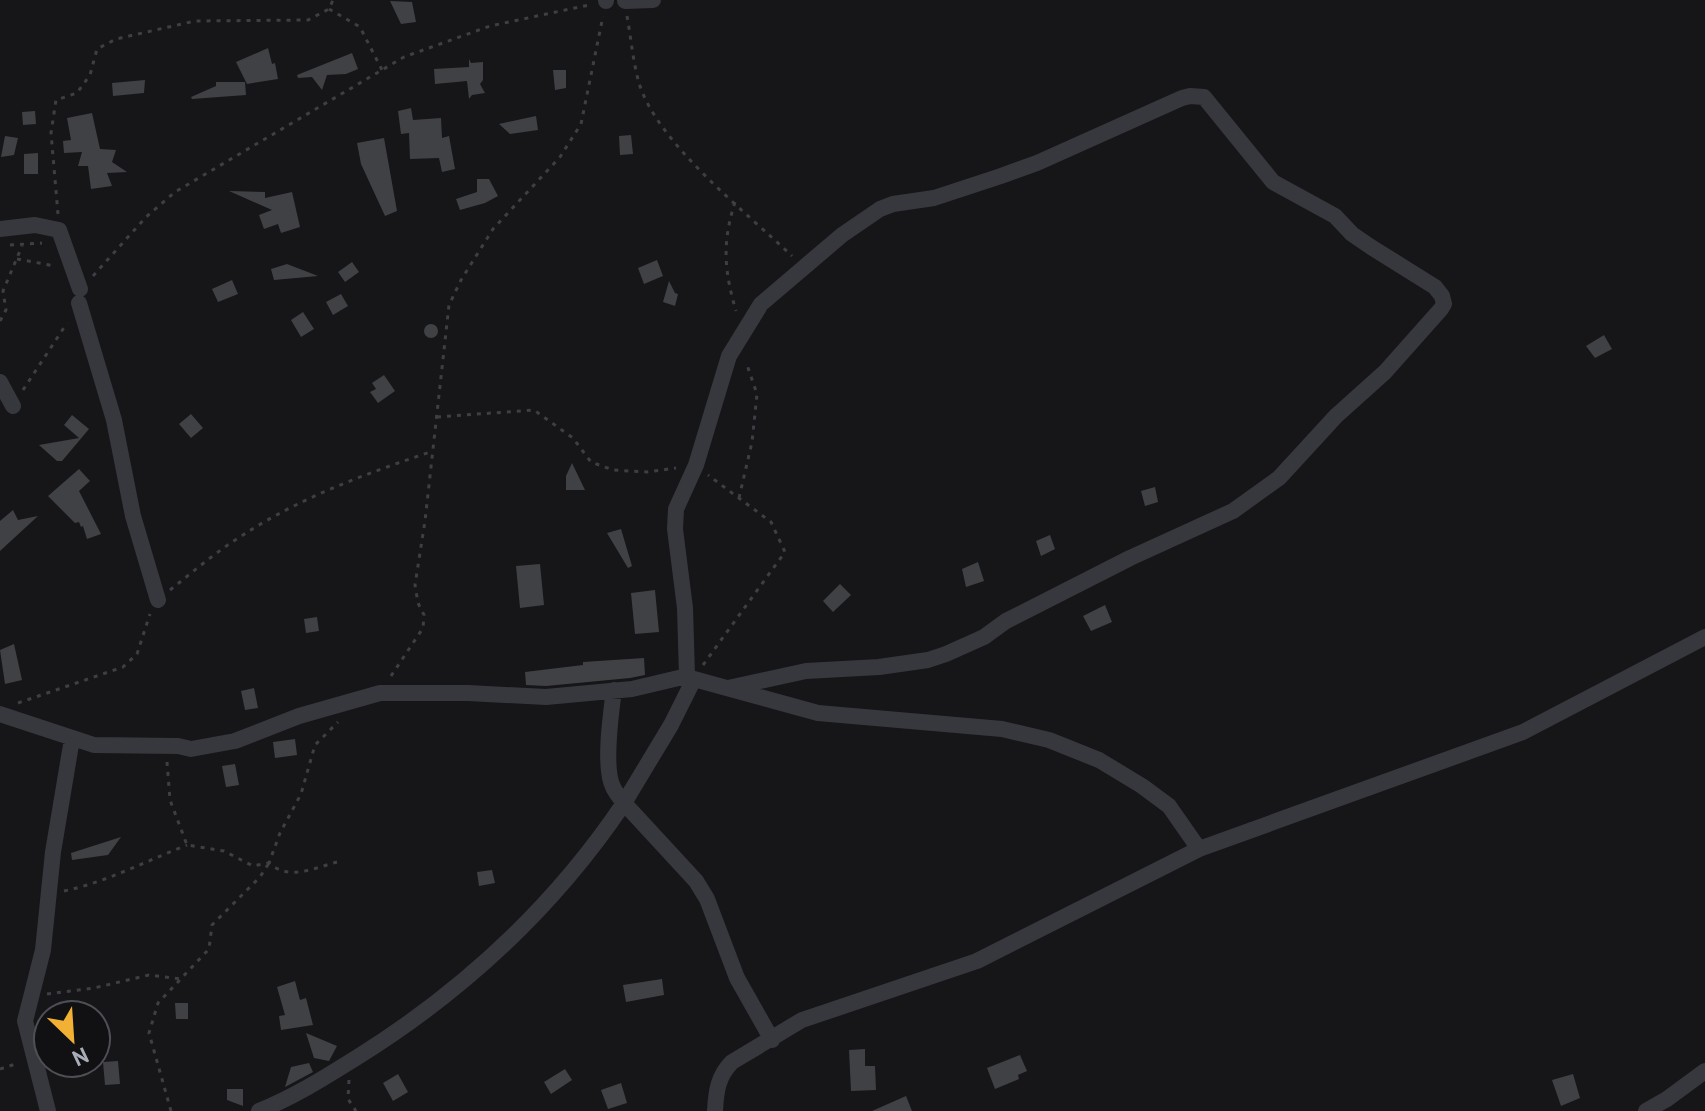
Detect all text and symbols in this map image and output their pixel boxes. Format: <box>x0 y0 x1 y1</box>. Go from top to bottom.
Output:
north arrow <box>32 999 112 1079</box>
text: N <box>68 1041 93 1073</box>

